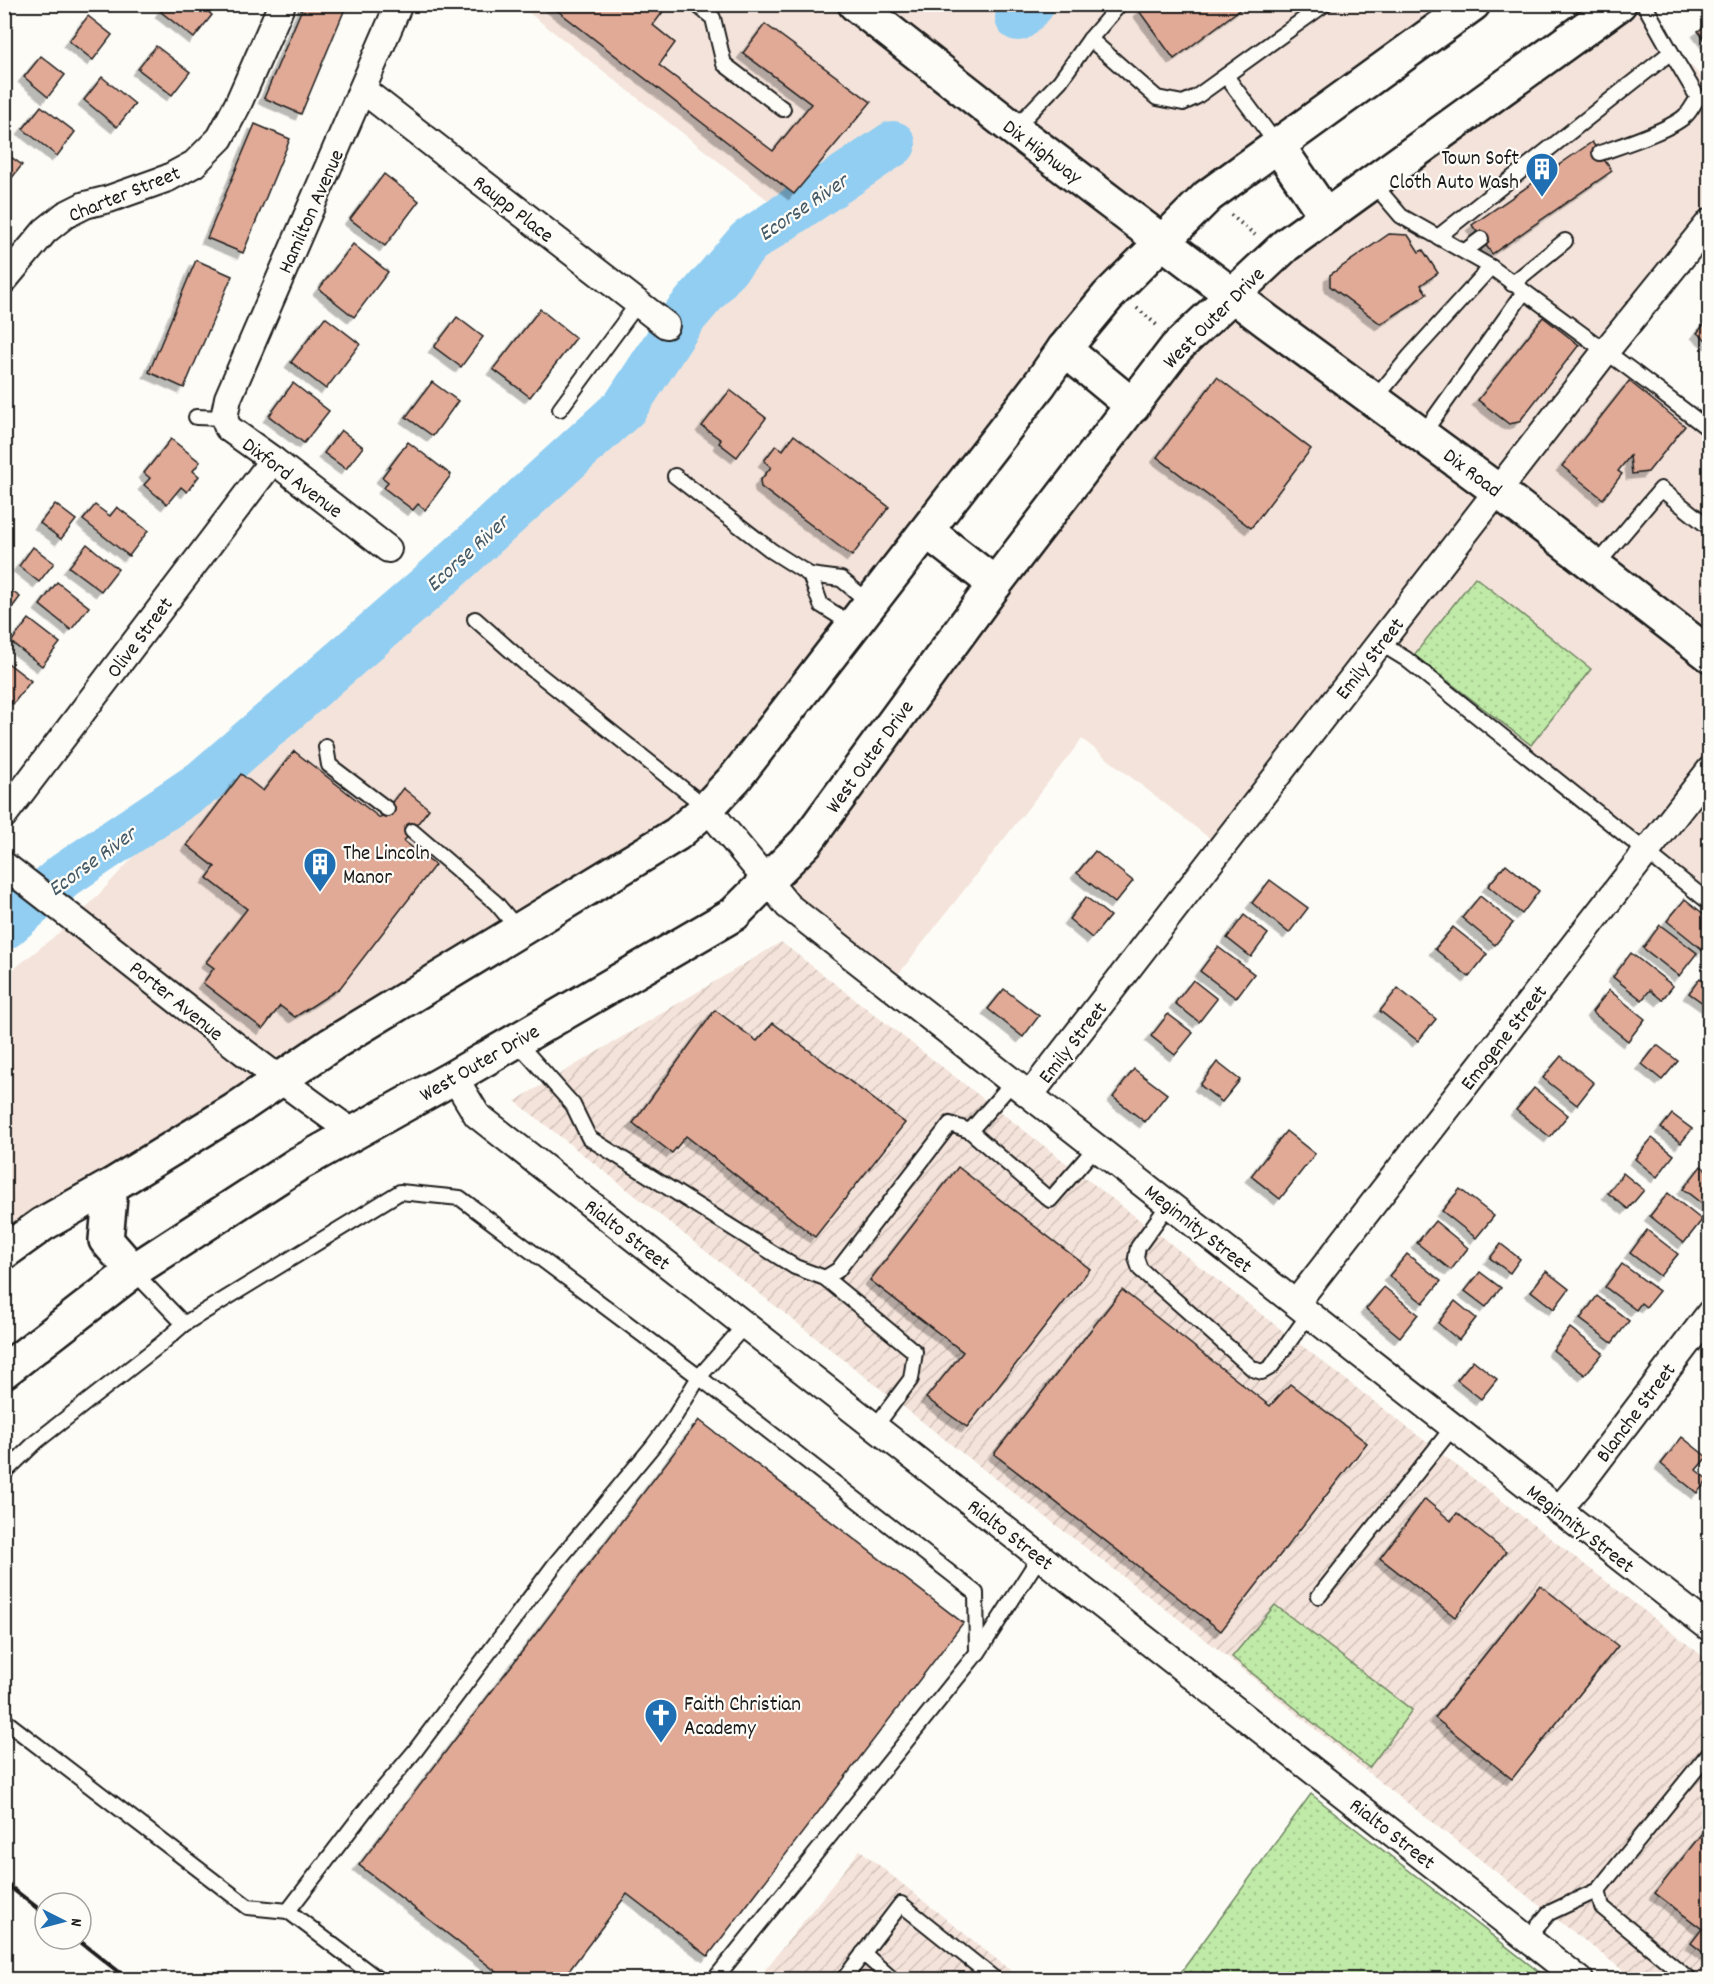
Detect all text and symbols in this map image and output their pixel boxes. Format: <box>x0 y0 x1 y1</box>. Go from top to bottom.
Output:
street label: Dix Highway <box>995 114 1088 194</box>
street label: Hamilton Avenue <box>272 145 353 279</box>
place label: Town Soft Cloth Auto Wash <box>1389 145 1519 199</box>
building icon: Town Soft Cloth Auto Wash <box>1524 151 1560 198</box>
street label: Charter Street <box>65 160 186 232</box>
water label: Ecorse River <box>753 166 857 250</box>
street label: Raupp Place <box>465 169 559 252</box>
street label: West Outer Drive <box>1157 261 1273 377</box>
street label: Dixford Avenue <box>235 432 348 527</box>
street label: Dix Road <box>1436 442 1507 506</box>
water label: Ecorse River <box>420 507 519 600</box>
street label: Olive Street <box>101 592 182 686</box>
street label: Emily Street <box>1330 612 1413 707</box>
street label: West Outer Drive <box>820 695 923 821</box>
water label: Ecorse River <box>42 818 146 906</box>
place label: The Lincoln Manor <box>343 840 430 894</box>
building icon: The Lincoln Manor <box>302 846 338 893</box>
street label: Porter Avenue <box>121 955 229 1050</box>
street label: Emogene Street <box>1455 980 1556 1098</box>
street label: Emily Street <box>1033 996 1116 1091</box>
street label: West Outer Drive <box>415 1018 546 1111</box>
street label: Meginnity Street <box>1137 1179 1258 1282</box>
street label: Rialto Street <box>577 1193 676 1280</box>
street label: Blanche Street <box>1590 1358 1685 1470</box>
street label: Meginnity Street <box>1519 1479 1640 1582</box>
street label: Rialto Street <box>960 1493 1059 1580</box>
place label: Faith Christian Academy <box>684 1691 801 1745</box>
church icon: Faith Christian Academy <box>643 1697 679 1744</box>
street label: Rialto Street <box>1342 1792 1441 1879</box>
north arrow <box>33 1891 93 1951</box>
text: N <box>64 1917 87 1928</box>

